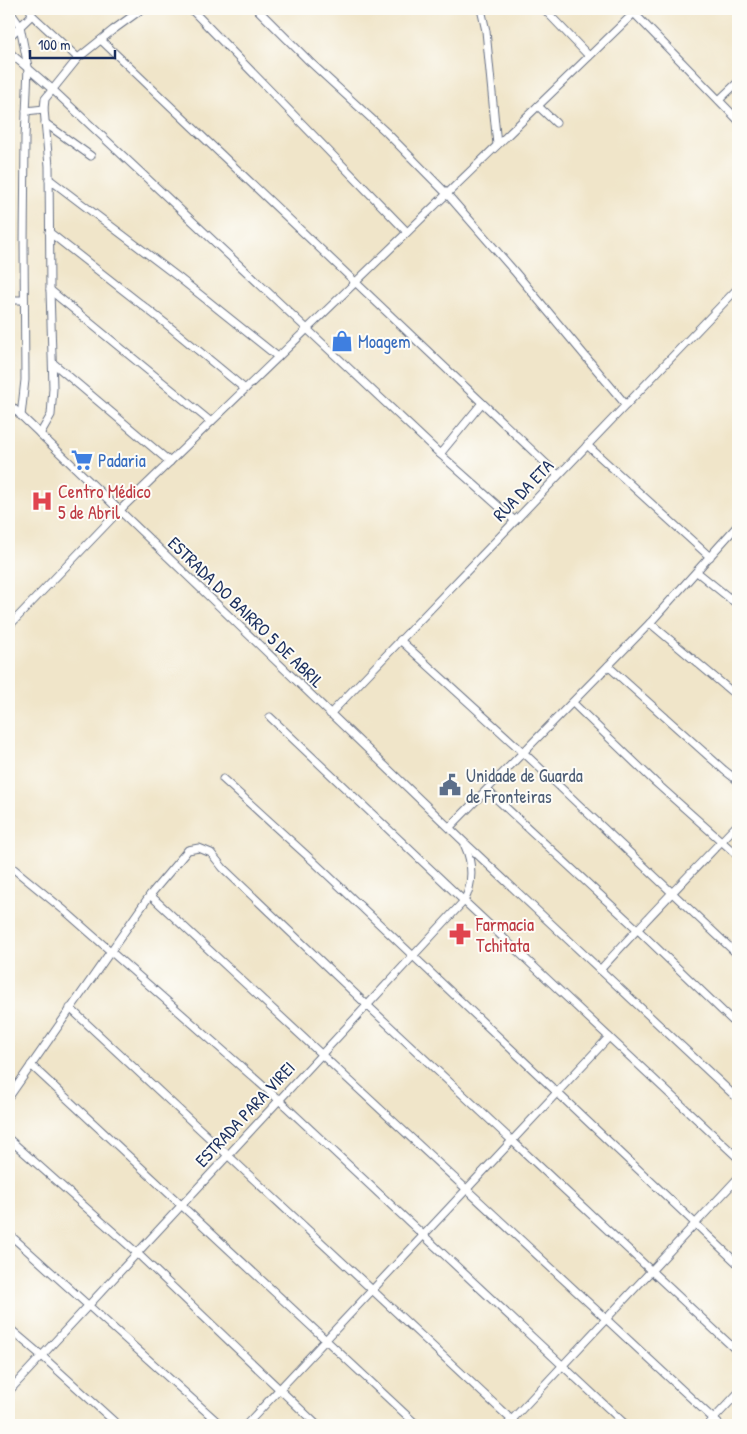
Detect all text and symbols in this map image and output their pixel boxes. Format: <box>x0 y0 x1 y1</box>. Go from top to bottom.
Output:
scale bar <box>30 28 115 60</box>
text: 100 m <box>38 34 71 55</box>
shop icon: Moagem <box>329 328 355 354</box>
place label: Moagem <box>358 329 410 354</box>
supermarket icon: Padaria <box>69 447 95 473</box>
place label: Padaria <box>98 448 146 473</box>
street label: RUA DA ETA <box>487 453 559 527</box>
place label: Centro Médico 5 de Abril <box>58 479 151 525</box>
hospital icon: Centro Médico 5 de Abril <box>29 488 55 514</box>
street label: ESTRADA DO BAIRRO 5 DE ABRIL <box>163 531 330 693</box>
place label: Unidade de Guarda de Fronteiras <box>466 763 583 809</box>
public building icon: Unidade de Guarda de Fronteiras <box>437 772 463 798</box>
place label: Farmacia Tchitata <box>475 912 534 958</box>
pharmacy icon: Farmacia Tchitata <box>447 921 473 947</box>
street label: ESTRADA PARA VIREI <box>189 1056 301 1172</box>

